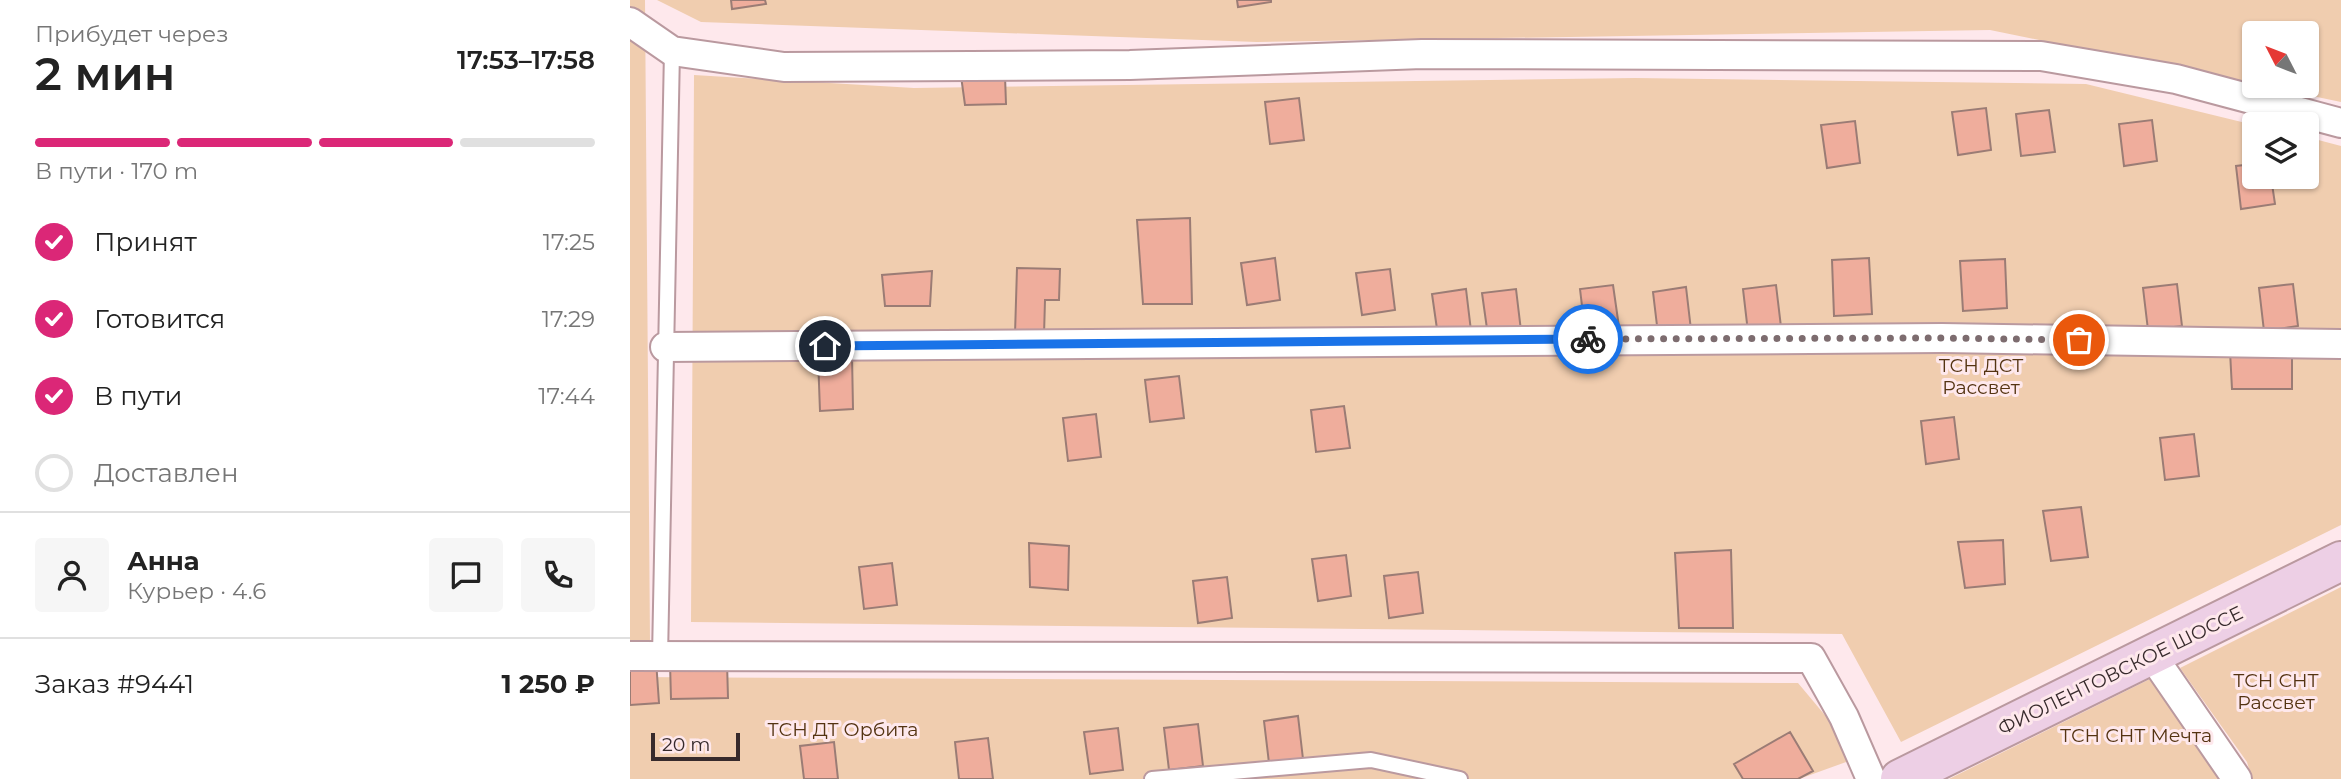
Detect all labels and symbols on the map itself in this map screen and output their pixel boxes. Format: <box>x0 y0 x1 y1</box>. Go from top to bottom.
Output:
north arrow <box>2242 21 2319 98</box>
courier <box>1553 304 1623 374</box>
pin <box>2049 310 2109 370</box>
pin <box>795 316 855 376</box>
park label: ТСН ДСТ Рассвет <box>1939 354 2023 399</box>
street label: ФИОЛЕНТОВСКОЕ ШОССЕ <box>1994 601 2246 740</box>
park label: ТСН СНТ Рассвет <box>2233 669 2319 714</box>
park label: ТСН ДТ Орбита <box>768 718 918 741</box>
park label: ТСН СНТ Мечта <box>2060 724 2212 747</box>
scale bar <box>651 730 740 762</box>

